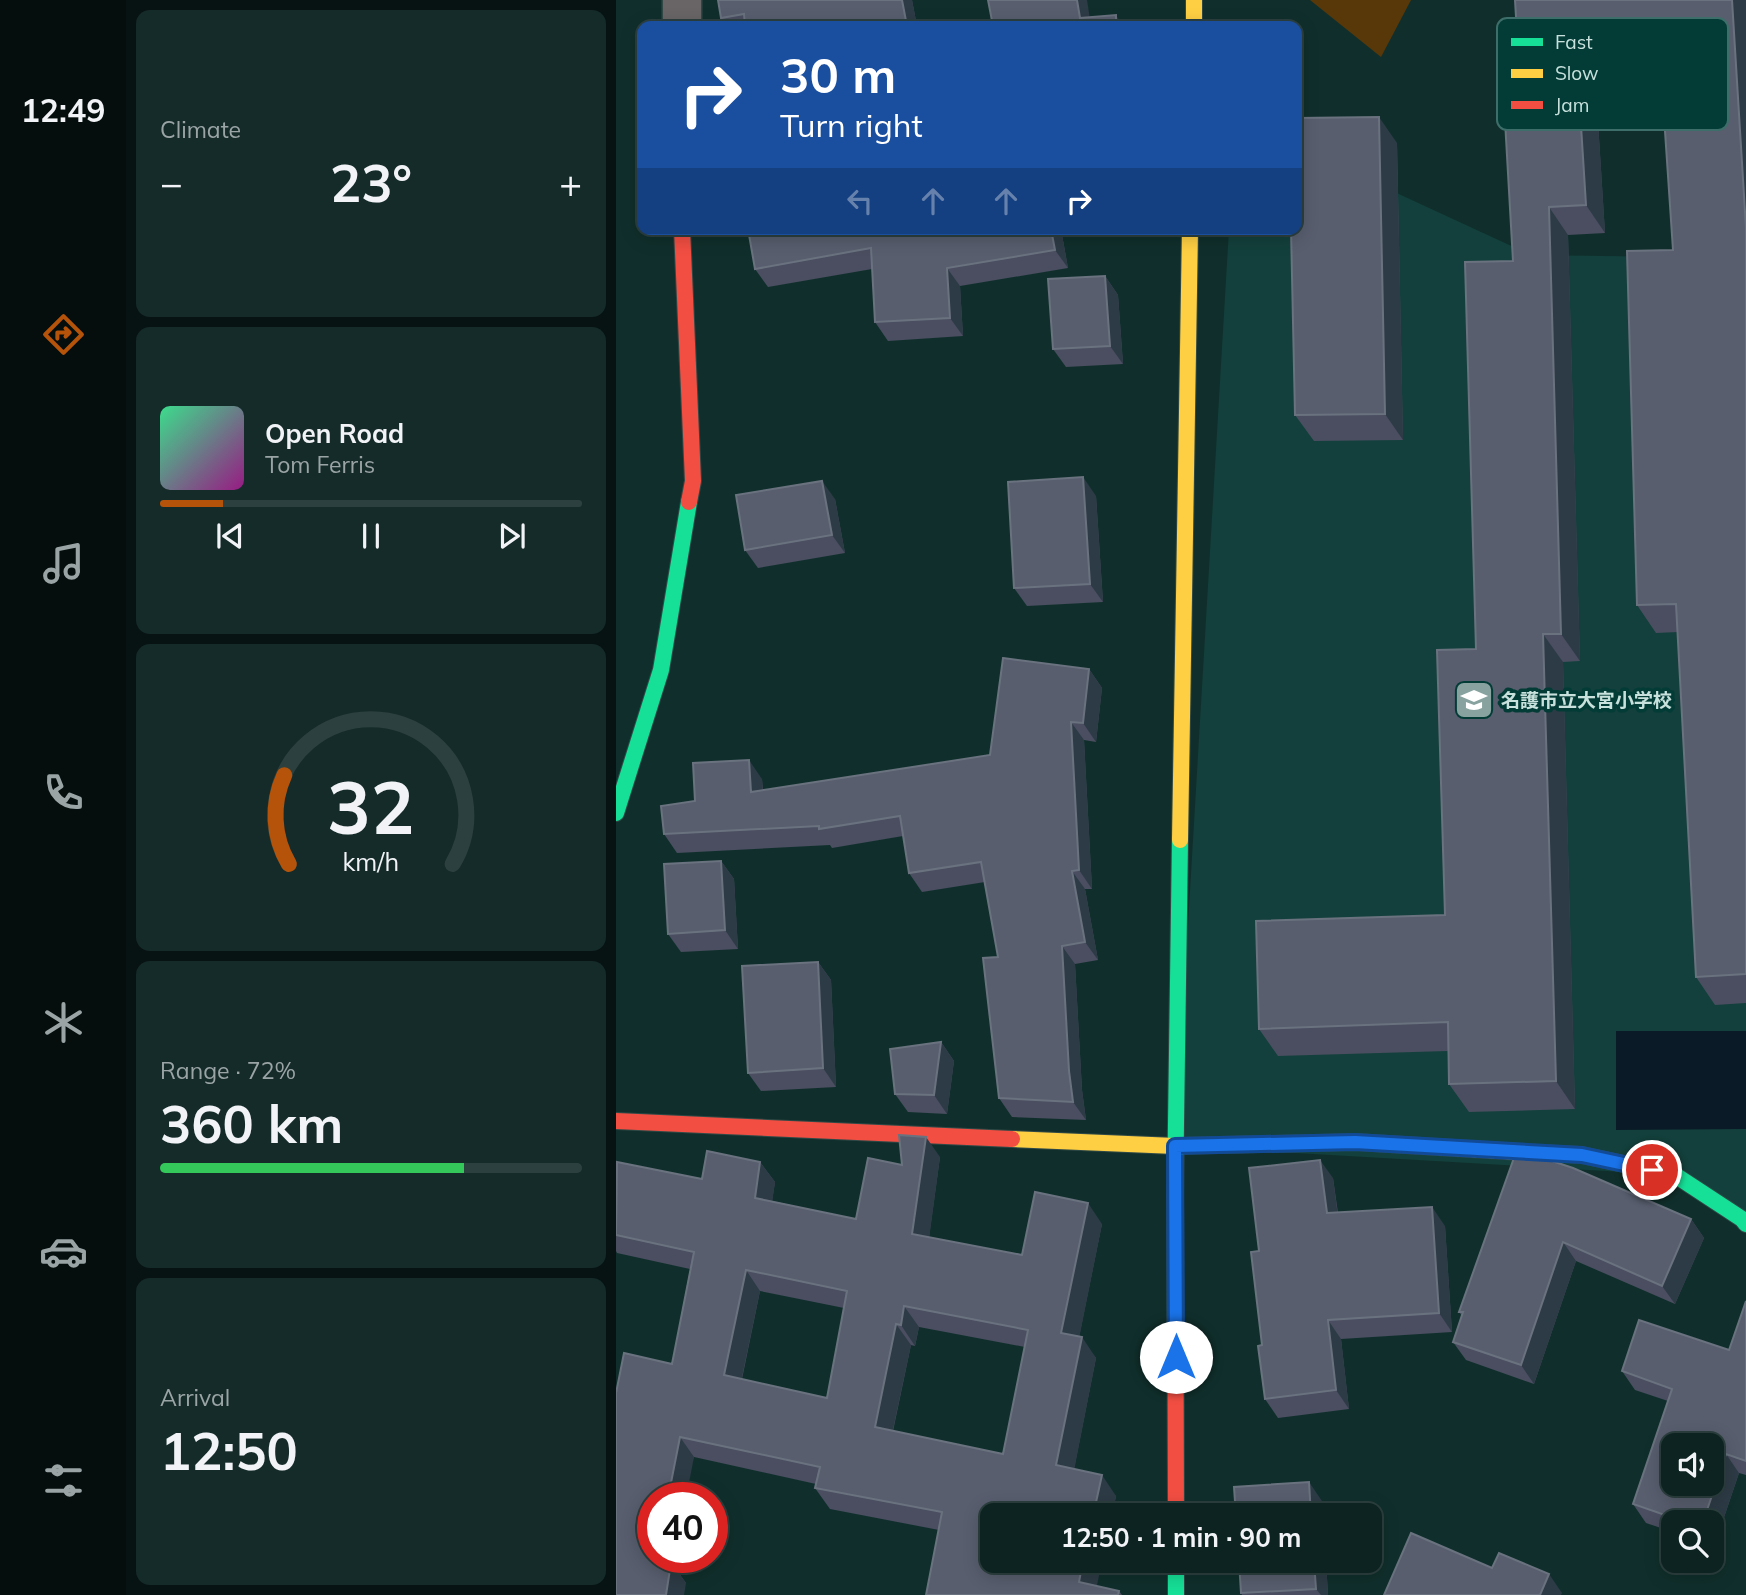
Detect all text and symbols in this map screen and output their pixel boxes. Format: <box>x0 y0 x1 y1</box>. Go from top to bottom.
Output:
legend <box>1497 18 1728 130</box>
text: Fast <box>1555 30 1593 54</box>
text: 30 m <box>780 44 896 105</box>
icon: right <box>665 49 756 140</box>
text: Slow <box>1555 61 1599 85</box>
text: 12:49 <box>21 90 105 130</box>
text: Jam <box>1555 93 1589 117</box>
text: Turn right <box>780 105 923 145</box>
text: Climate <box>160 115 241 144</box>
text: 23° <box>330 150 412 215</box>
text: − <box>160 159 183 207</box>
text: + <box>559 159 582 207</box>
icon: left <box>841 182 879 220</box>
icon: ahead <box>914 182 952 220</box>
icon: ahead <box>987 182 1025 220</box>
icon: right <box>1060 182 1098 220</box>
icon: directions <box>39 310 88 359</box>
text: Open Road <box>265 417 404 450</box>
text: Tom Ferris <box>265 450 375 479</box>
icon: previous <box>211 517 249 555</box>
icon: pause <box>352 517 390 555</box>
icon: next <box>493 517 531 555</box>
icon: music <box>39 539 88 588</box>
school or university icon: 名護市立大宮小学校 <box>1453 679 1495 721</box>
place label: 名護市立大宮小学校 <box>1501 688 1672 712</box>
text: 32 <box>327 761 415 852</box>
icon: phone <box>39 768 88 817</box>
text: km/h <box>343 845 399 876</box>
icon: climate <box>39 998 88 1047</box>
text: Range · 72% <box>160 1056 296 1085</box>
text: 360 km <box>160 1091 343 1156</box>
pin <box>1622 1140 1682 1200</box>
icon: arrive <box>1633 1151 1671 1189</box>
icon: car <box>39 1227 88 1276</box>
position arrow <box>1139 1320 1213 1394</box>
text: Arrival <box>160 1383 230 1412</box>
text: 12:50 <box>160 1418 298 1483</box>
map controls <box>1661 1433 1724 1573</box>
button: sound <box>1661 1433 1724 1496</box>
icon: filters <box>39 1456 88 1505</box>
speed limit sign: 40 <box>637 1482 728 1573</box>
button: search <box>1661 1510 1724 1573</box>
text: 12:50 · 1 min · 90 m <box>1061 1521 1301 1554</box>

